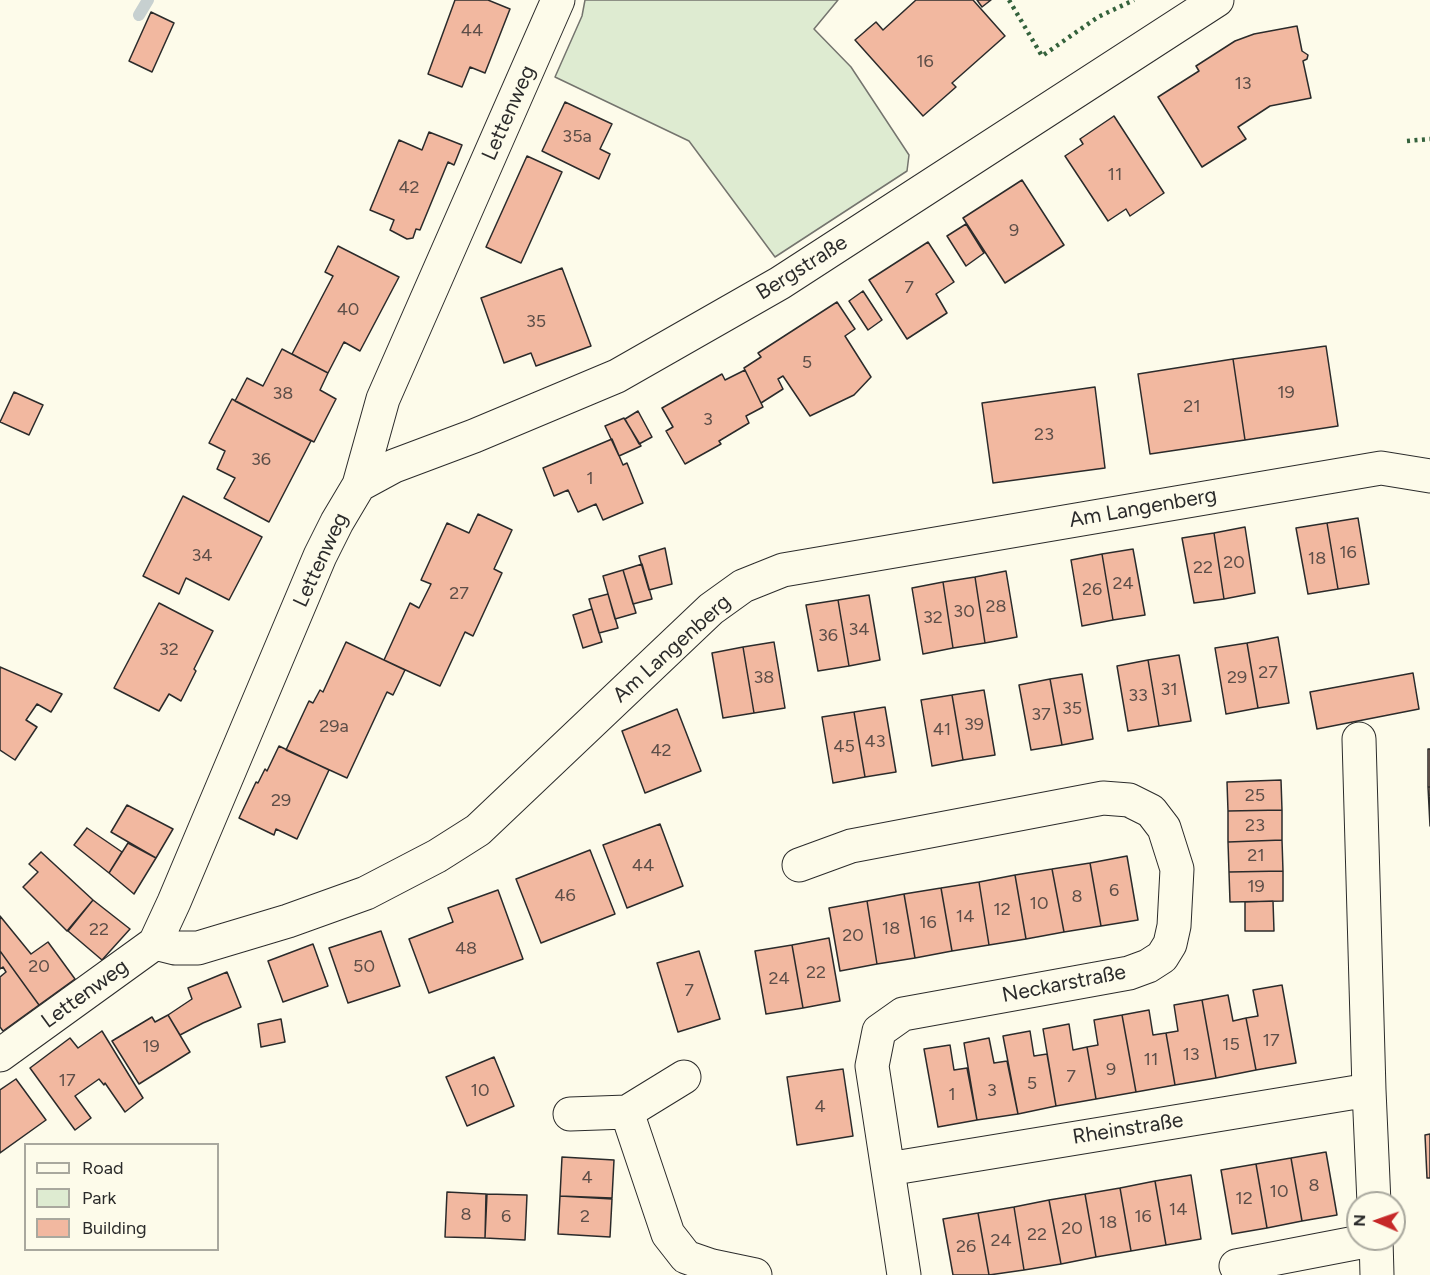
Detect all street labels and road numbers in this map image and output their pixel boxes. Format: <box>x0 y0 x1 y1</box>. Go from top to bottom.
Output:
street label: Lettenweg <box>477 62 541 164</box>
street label: Bergstraße <box>752 230 852 306</box>
street label: Am Langenberg <box>1067 483 1219 533</box>
street label: Lettenweg <box>288 509 354 611</box>
street label: Am Langenberg <box>608 590 736 708</box>
street label: Lettenweg <box>37 954 133 1034</box>
street label: Neckarstraße <box>1000 960 1128 1008</box>
street label: Rheinstraße <box>1071 1108 1185 1150</box>

